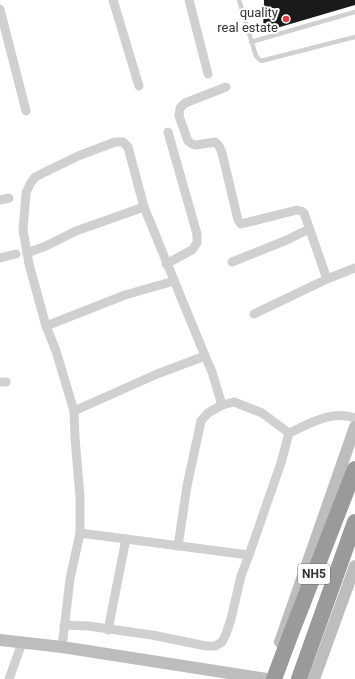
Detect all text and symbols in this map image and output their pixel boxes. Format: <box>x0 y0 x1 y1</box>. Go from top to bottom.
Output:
place label: quality real estate <box>217 5 278 35</box>
marker: quality real estate <box>281 14 291 24</box>
road number: NH5 <box>298 564 330 584</box>

